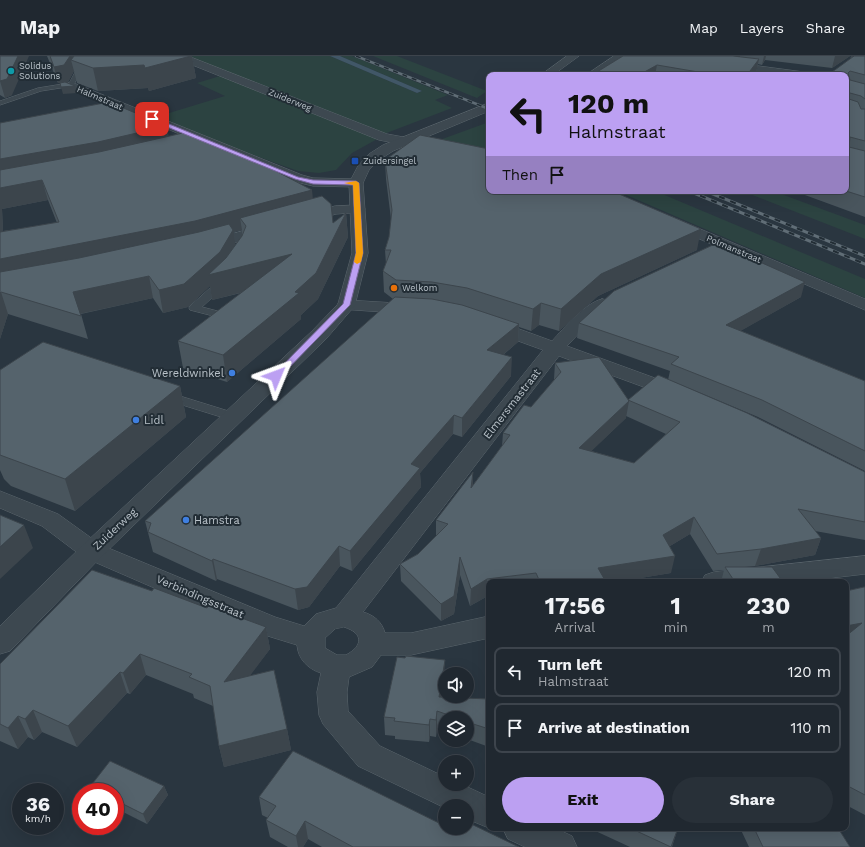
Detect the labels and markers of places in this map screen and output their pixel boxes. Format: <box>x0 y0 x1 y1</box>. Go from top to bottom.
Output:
place label: Solidus Solutions <box>19 61 61 81</box>
marker: Solidus Solutions <box>6 66 16 76</box>
pin <box>135 102 169 136</box>
marker: Zuidersingel <box>350 156 360 166</box>
place label: Zuidersingel <box>363 156 416 166</box>
marker: Welkom <box>389 283 399 293</box>
place label: Welkom <box>402 283 437 293</box>
place label: Wereldwinkel <box>152 367 225 380</box>
marker: Wereldwinkel <box>227 368 237 378</box>
place label: Lidl <box>144 414 164 427</box>
marker: Lidl <box>131 415 141 425</box>
place label: Hamstra <box>194 514 240 527</box>
marker: Hamstra <box>181 515 191 525</box>

